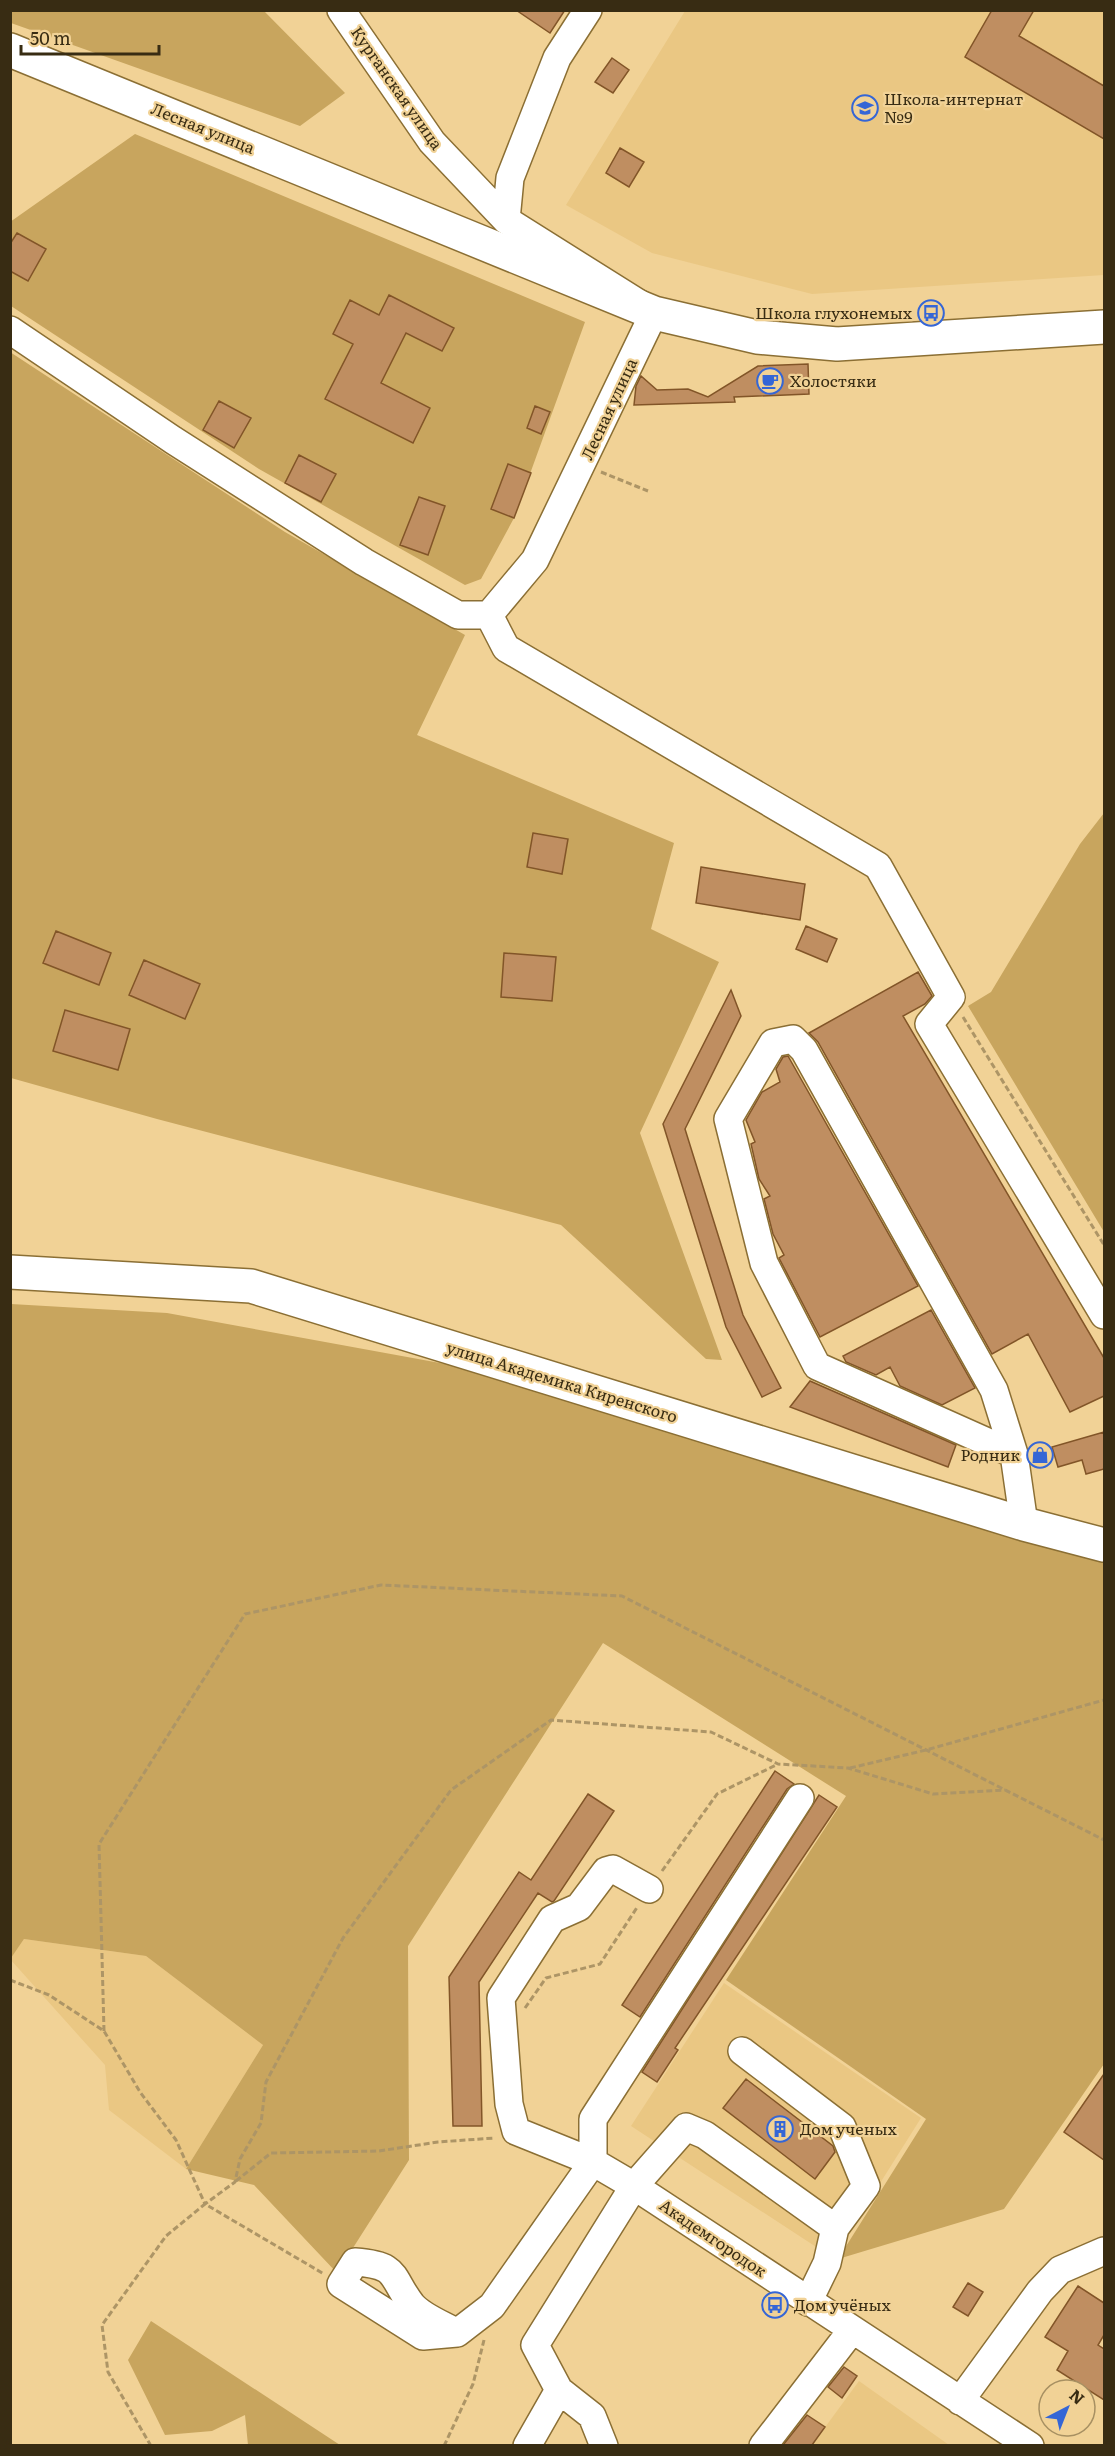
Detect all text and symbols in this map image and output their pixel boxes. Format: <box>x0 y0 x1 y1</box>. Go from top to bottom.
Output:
scale bar <box>21 18 159 56</box>
street label: Курганская улица <box>346 21 450 154</box>
text: 50 m <box>30 24 71 51</box>
place label: Школа-интернат №9 <box>884 86 1023 128</box>
school or university icon: Школа-интернат №9 <box>850 93 880 123</box>
street label: Лесная улица <box>148 95 259 159</box>
bus stop icon: Школа глухонемых <box>916 298 946 328</box>
place label: Школа глухонемых <box>755 300 913 324</box>
street label: Лесная улица <box>574 353 642 463</box>
cafe icon: Холостяки <box>755 366 785 396</box>
place label: Холостяки <box>790 368 877 392</box>
street label: улица Академика Киренского <box>444 1334 681 1428</box>
shop icon: Родник <box>1025 1440 1055 1470</box>
place label: Родник <box>961 1442 1021 1466</box>
building icon: Дом ученых <box>765 2114 795 2144</box>
place label: Дом ученых <box>800 2116 898 2140</box>
street label: Академгородок <box>655 2192 772 2282</box>
bus stop icon: Дом учёных <box>760 2290 790 2320</box>
place label: Дом учёных <box>794 2292 892 2316</box>
north arrow <box>1037 2378 1097 2438</box>
text: N <box>1065 2383 1091 2410</box>

